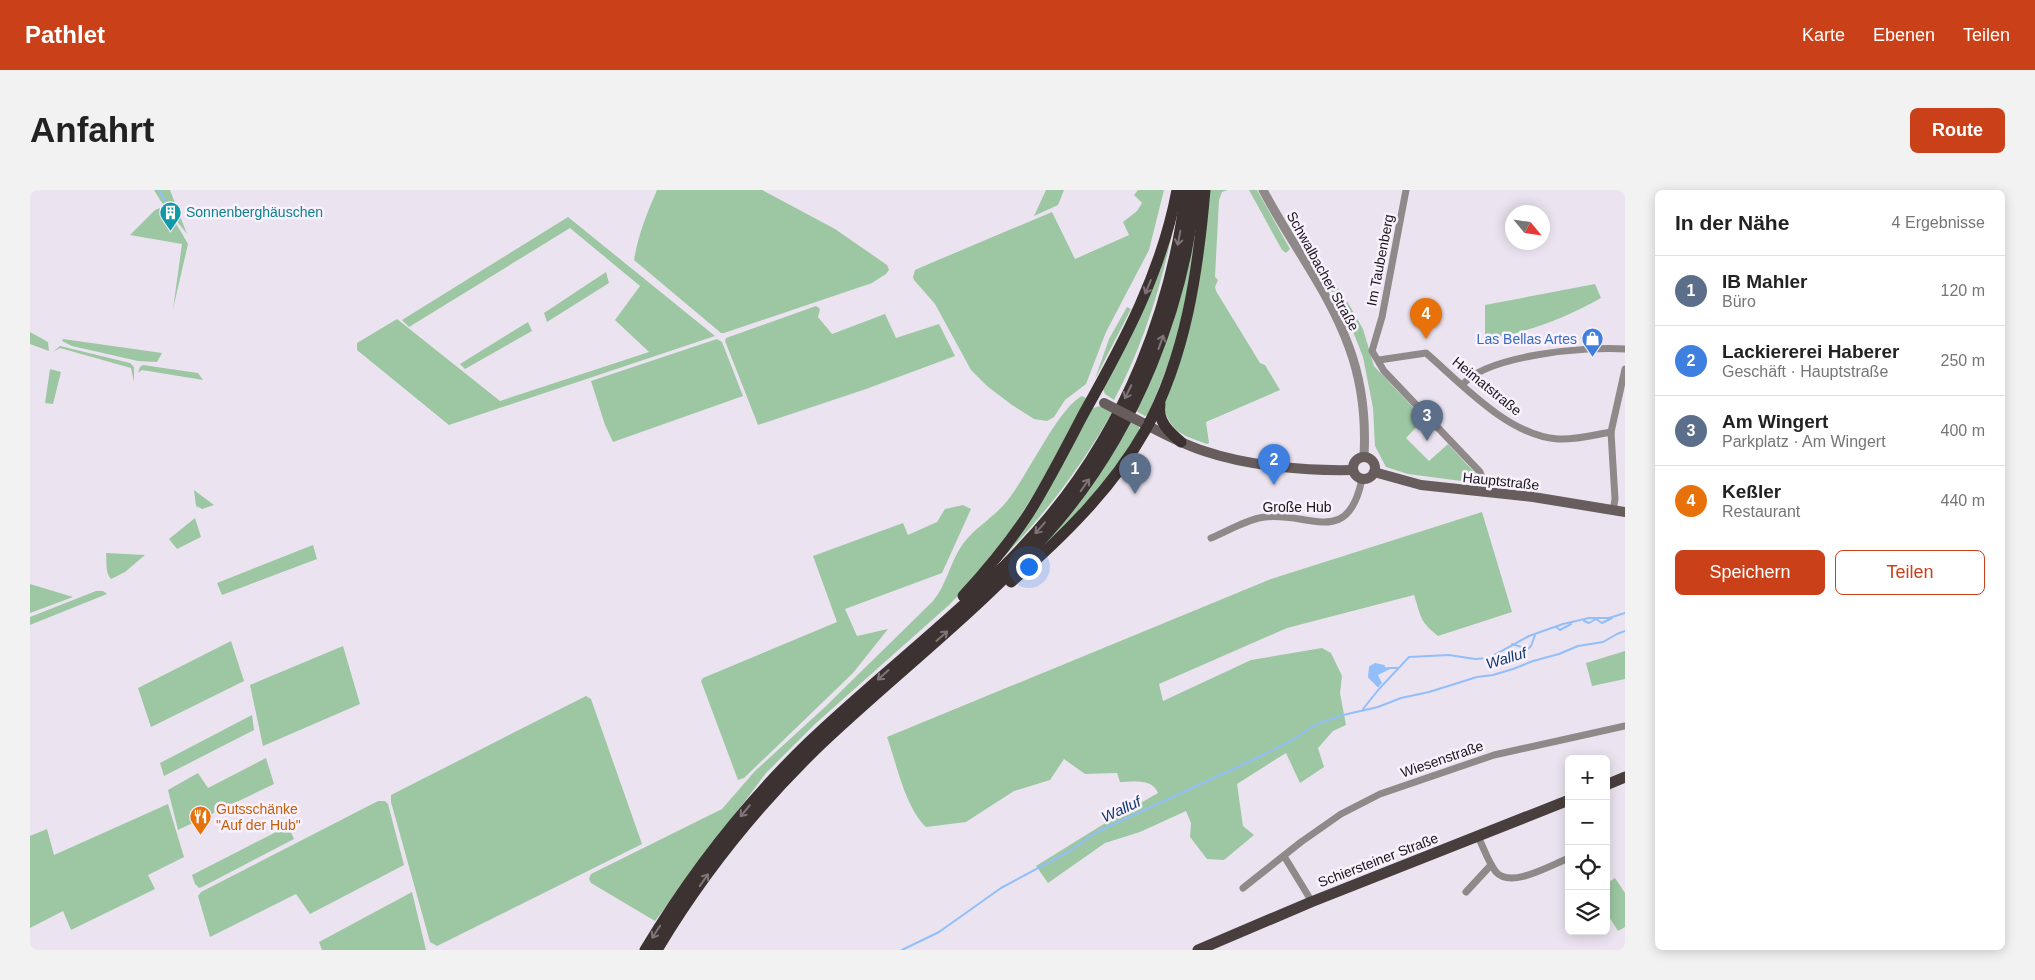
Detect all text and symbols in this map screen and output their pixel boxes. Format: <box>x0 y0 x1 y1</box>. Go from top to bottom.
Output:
text: Pathlet <box>25 21 105 48</box>
text: Karte <box>1802 25 1845 45</box>
text: Ebenen <box>1873 25 1935 45</box>
text: Teilen <box>1963 25 2010 45</box>
button: Route <box>1910 108 2005 153</box>
text: Anfahrt <box>30 110 154 149</box>
building icon: Sonnenberghäuschen <box>158 200 182 231</box>
place label: Sonnenberghäuschen <box>186 204 323 220</box>
north arrow <box>1505 205 1550 250</box>
street label: Schwalbacher Straße <box>1284 209 1363 334</box>
text: In der Nähe <box>1675 211 1789 234</box>
street label: Im Taubenberg <box>1363 213 1397 307</box>
text: 4 Ergebnisse <box>1892 214 1985 231</box>
one-way arrow <box>1174 230 1183 246</box>
text: IB Mahler <box>1722 271 1808 292</box>
one-way arrow <box>1143 279 1152 294</box>
text: 1 <box>1687 282 1695 299</box>
text: 120 m <box>1941 282 1985 299</box>
text: Büro <box>1722 293 1756 310</box>
pin: 4 <box>1410 298 1442 339</box>
shop icon: Las Bellas Artes <box>1581 327 1605 358</box>
place label: Las Bellas Artes <box>1477 331 1577 347</box>
one-way arrow <box>1157 334 1166 349</box>
text: Lackiererei Haberer <box>1722 341 1899 362</box>
text: 2 <box>1687 352 1695 369</box>
text: 250 m <box>1941 352 1985 369</box>
street label: Heimatstraße <box>1449 353 1525 419</box>
text: Geschäft · Hauptstraße <box>1722 363 1888 380</box>
one-way arrow <box>1123 384 1132 399</box>
pin: 3 <box>1411 400 1443 441</box>
text: Am Wingert <box>1722 411 1828 432</box>
text: 3 <box>1687 422 1695 439</box>
text: 400 m <box>1941 422 1985 439</box>
text: Parkplatz · Am Wingert <box>1722 433 1886 450</box>
pin: 2 <box>1258 444 1290 485</box>
pin: 1 <box>1119 453 1151 494</box>
street label: Hauptstraße <box>1462 469 1540 493</box>
one-way arrow <box>1080 478 1090 492</box>
text: Keßler <box>1722 481 1781 502</box>
text: 4 <box>1687 492 1695 509</box>
text: 440 m <box>1941 492 1985 509</box>
street label: Große Hub <box>1262 499 1332 515</box>
text: Restaurant <box>1722 503 1800 520</box>
one-way arrow <box>1034 521 1045 534</box>
button: Speichern <box>1675 550 1825 595</box>
button: Teilen <box>1835 550 1985 595</box>
your location <box>1016 554 1042 580</box>
one-way arrow <box>935 631 948 642</box>
water label: Walluf <box>1484 643 1530 672</box>
one-way arrow <box>876 670 889 681</box>
street label: Wiesenstraße <box>1399 737 1486 781</box>
map controls <box>1565 755 1610 935</box>
button: + <box>1565 755 1610 800</box>
water label: Walluf <box>1099 792 1145 825</box>
button: − <box>1565 800 1610 845</box>
place label: Gutsschänke "Auf der Hub" <box>216 801 301 833</box>
restaurant icon: Gutsschänke "Auf der Hub" <box>188 805 212 836</box>
one-way arrow <box>739 805 750 818</box>
street label: Schiersteiner Straße <box>1316 830 1441 890</box>
button: locate <box>1565 845 1610 890</box>
one-way arrow <box>699 873 709 887</box>
button: layers <box>1565 890 1610 935</box>
one-way arrow <box>651 925 661 939</box>

